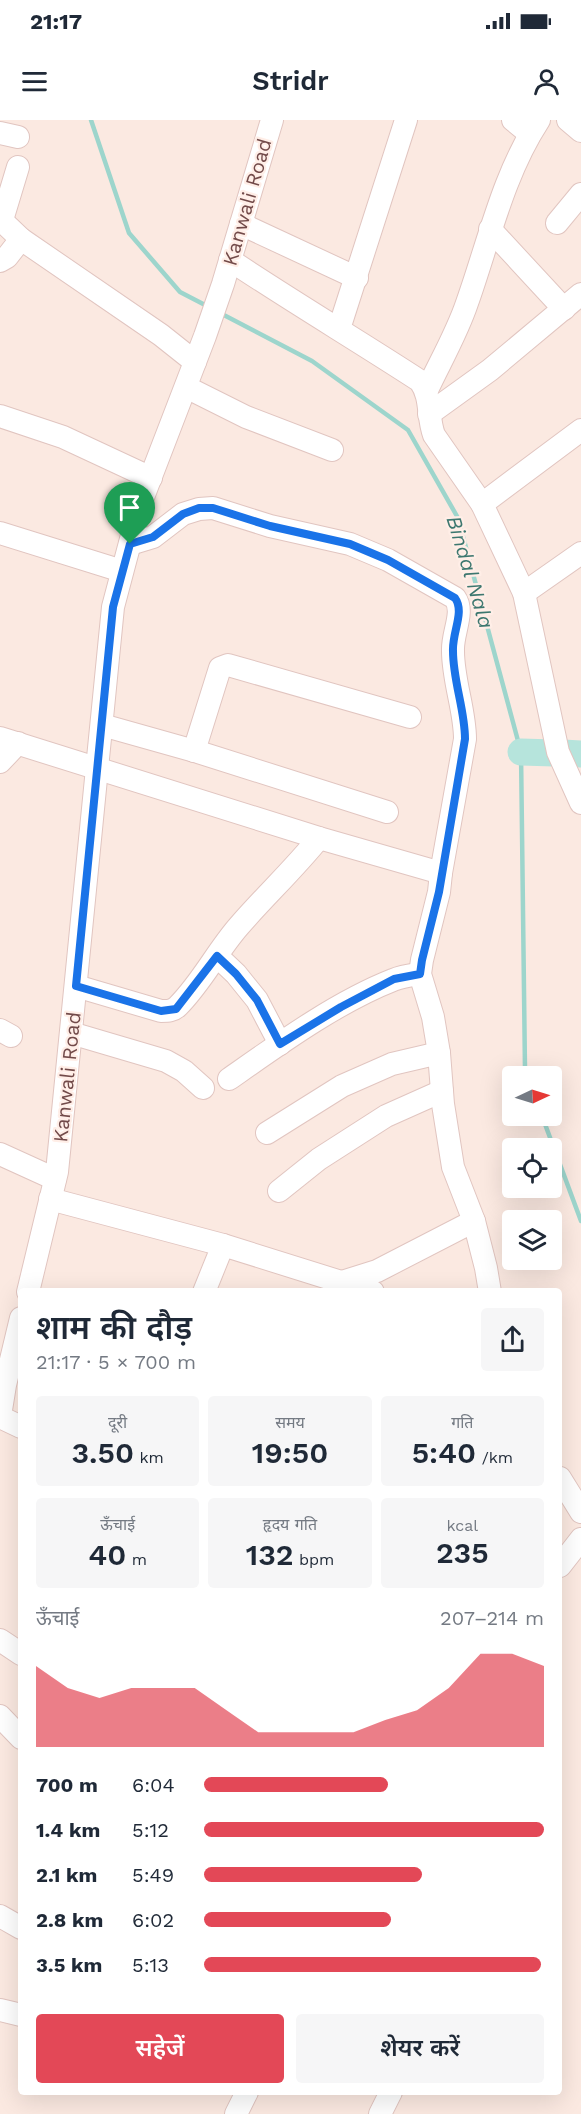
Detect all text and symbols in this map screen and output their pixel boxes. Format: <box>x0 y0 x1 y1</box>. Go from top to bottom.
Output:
text: 21:17 <box>30 9 82 34</box>
icon: menu <box>18 65 51 98</box>
text: Stridr <box>252 65 329 97</box>
icon: person <box>530 65 563 98</box>
street label: Kanwali Road <box>217 136 277 268</box>
pin <box>104 482 155 544</box>
icon: arrive <box>113 491 146 524</box>
water label: Bindal Nala <box>441 512 500 631</box>
street label: Kanwali Road <box>48 1010 86 1144</box>
north arrow <box>502 1066 562 1126</box>
map controls <box>502 1066 562 1270</box>
button: locate <box>502 1138 562 1198</box>
button: layers <box>502 1210 562 1270</box>
text: शाम की दौड़ <box>36 1308 192 1347</box>
button: share <box>481 1308 544 1371</box>
text: 21:17 · 5 × 700 m <box>36 1350 196 1374</box>
text: दूरी <box>108 1413 127 1432</box>
text: समय <box>275 1413 305 1432</box>
text: गति <box>451 1413 473 1432</box>
text: 3.50 <box>71 1435 134 1470</box>
text: 19:50 <box>252 1435 328 1470</box>
text: 5:40 <box>412 1435 476 1470</box>
text: km <box>134 1448 164 1467</box>
text: /km <box>476 1448 513 1467</box>
text: ऊँचाई <box>100 1515 135 1534</box>
text: हृदय गति <box>263 1515 317 1534</box>
text: kcal <box>446 1516 478 1535</box>
text: 235 <box>436 1535 489 1570</box>
text: 40 <box>88 1537 126 1572</box>
text: 132 <box>246 1537 294 1572</box>
text: m <box>126 1550 147 1569</box>
text: bpm <box>294 1550 334 1569</box>
text: ऊँचाई <box>36 1606 79 1630</box>
text: 207–214 m <box>440 1606 544 1630</box>
text: 700 m <box>36 1773 98 1797</box>
text: 6:04 <box>132 1773 175 1797</box>
text: 1.4 km <box>36 1818 100 1842</box>
text: 5:12 <box>132 1818 169 1842</box>
text: 2.1 km <box>36 1863 97 1887</box>
text: 5:49 <box>132 1863 174 1887</box>
text: 2.8 km <box>36 1908 103 1932</box>
text: 6:02 <box>132 1908 174 1932</box>
text: 3.5 km <box>36 1953 102 1977</box>
text: 5:13 <box>132 1953 169 1977</box>
button: सहेजें <box>36 2014 284 2083</box>
button: शेयर करें <box>296 2014 544 2083</box>

